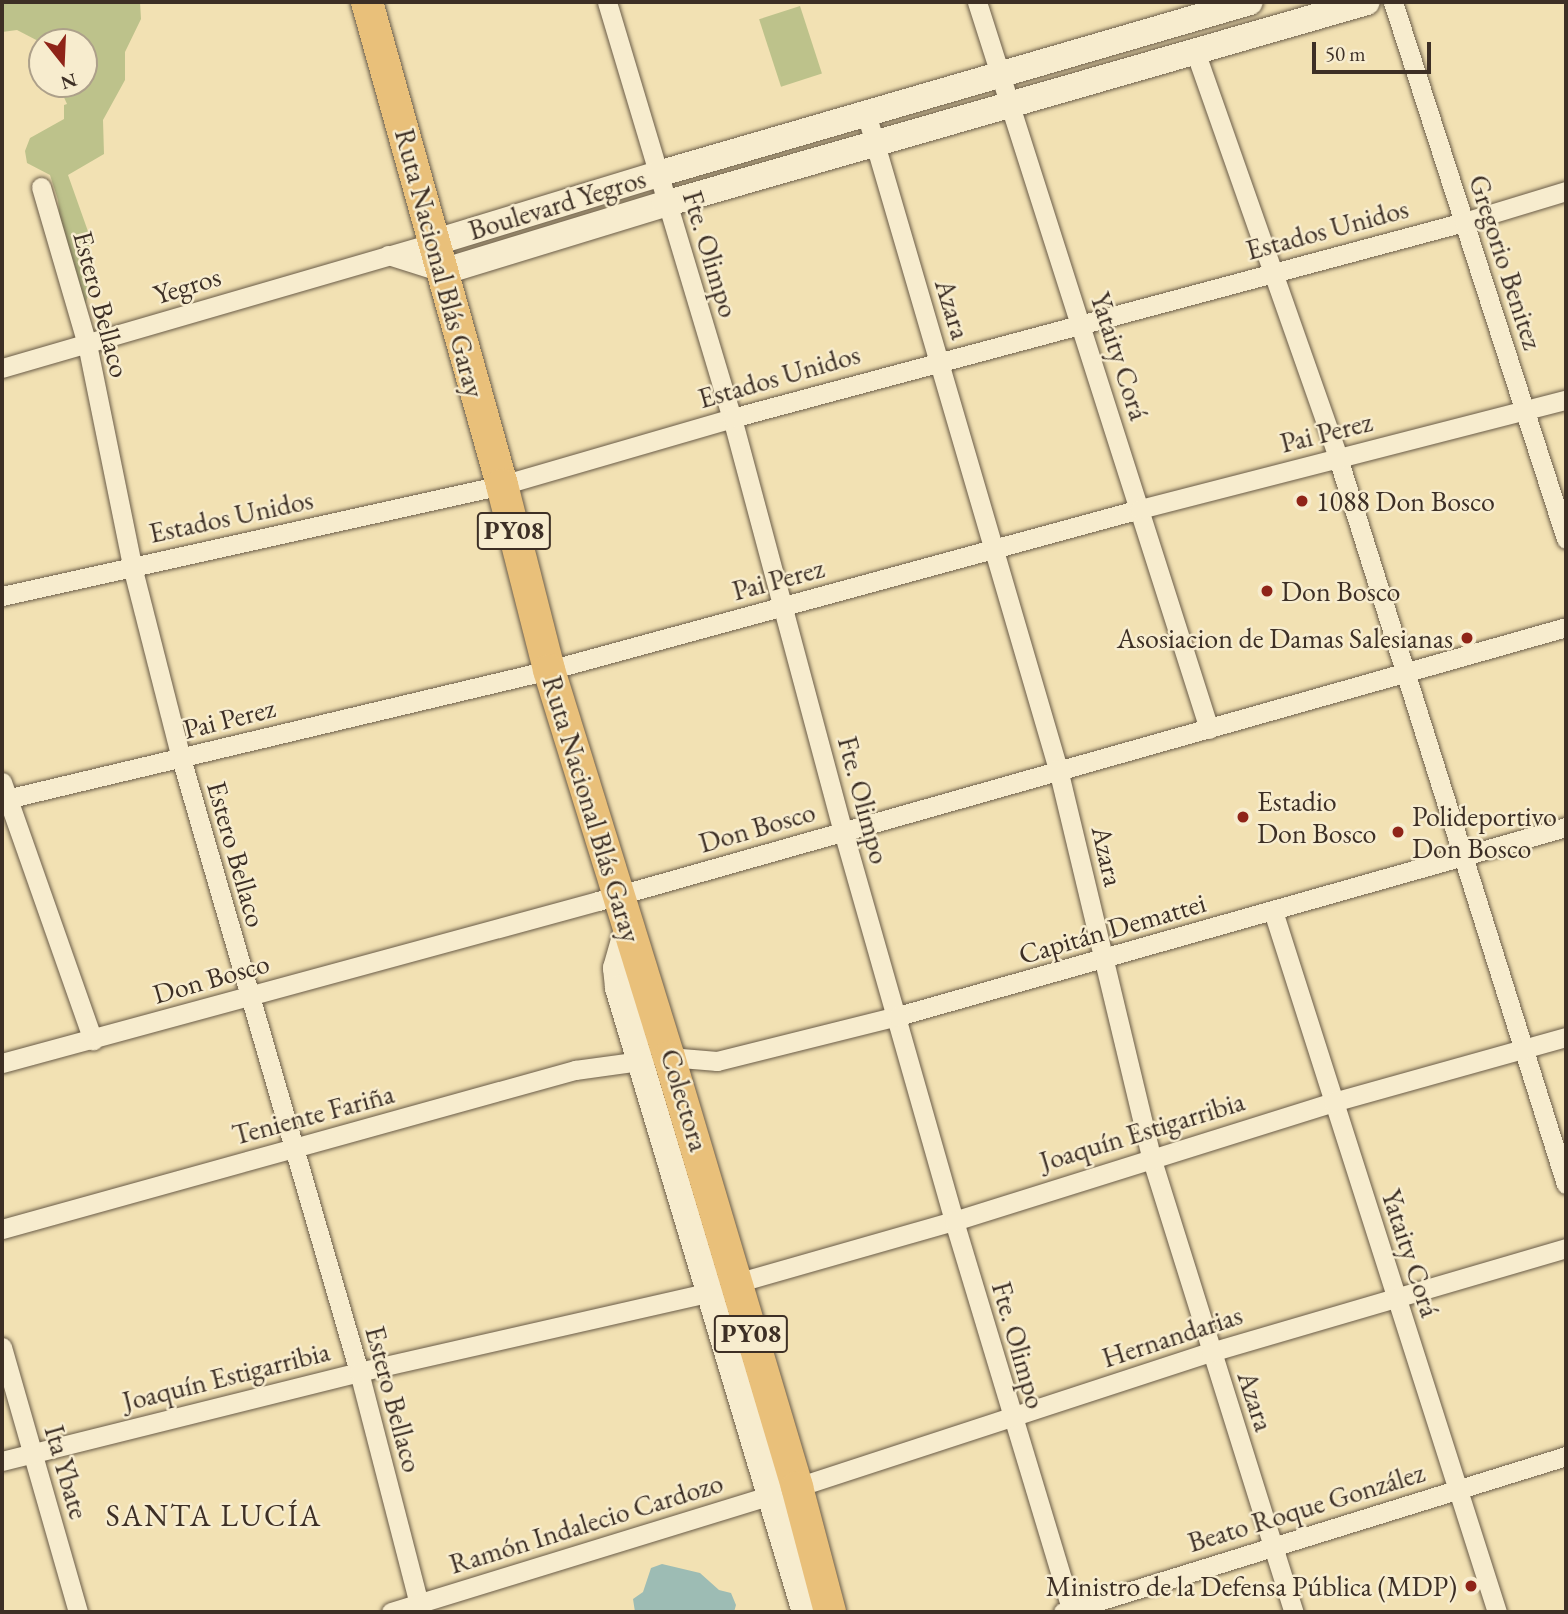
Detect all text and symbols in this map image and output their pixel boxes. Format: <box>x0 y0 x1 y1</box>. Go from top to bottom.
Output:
north arrow <box>28 28 98 98</box>
scale bar <box>1316 28 1435 72</box>
text: 50 m <box>1325 40 1366 67</box>
text: N <box>58 67 80 96</box>
street label: Ruta Nacional Blás Garay <box>388 125 492 401</box>
street label: Boulevard Yegros <box>464 161 650 247</box>
street label: Gregorio Benitez <box>1462 170 1550 354</box>
street label: Fte. Olimpo <box>676 187 746 321</box>
street label: Estados Unidos <box>1242 191 1412 267</box>
street label: Estero Bellaco <box>66 227 138 381</box>
street label: Yegros <box>149 259 225 311</box>
street label: Azara <box>928 275 978 343</box>
street label: Yataity Corá <box>1084 288 1156 424</box>
street label: Estados Unidos <box>694 337 864 415</box>
street label: Pai Perez <box>1277 404 1375 460</box>
street label: Estados Unidos <box>146 482 316 550</box>
place label: 1088 Don Bosco <box>1316 484 1495 518</box>
marker: 1088 Don Bosco <box>1294 493 1310 509</box>
road number: PY08 <box>476 509 552 554</box>
street label: Pai Perez <box>728 551 828 607</box>
place label: Don Bosco <box>1281 574 1400 608</box>
marker: Don Bosco <box>1259 583 1275 599</box>
place label: Asosiacion de Damas Salesianas <box>1117 621 1453 655</box>
marker: Asosiacion de Damas Salesianas <box>1459 630 1475 646</box>
street label: Ruta Nacional Blás Garay <box>535 672 649 946</box>
street label: Pai Perez <box>180 690 278 746</box>
street label: Fte. Olimpo <box>831 733 897 867</box>
street label: Estero Bellaco <box>200 777 274 931</box>
place label: Estadio Don Bosco <box>1257 784 1376 850</box>
street label: Don Bosco <box>695 794 819 860</box>
place label: Polideportivo Don Bosco <box>1412 799 1557 865</box>
marker: Estadio Don Bosco <box>1235 809 1251 825</box>
street label: Azara <box>1085 822 1131 890</box>
marker: Polideportivo Don Bosco <box>1390 824 1406 840</box>
street label: Capitán Demattei <box>1015 885 1209 971</box>
street label: Don Bosco <box>149 945 273 1011</box>
street label: Colectora <box>654 1045 716 1155</box>
street label: Teniente Fariña <box>228 1076 398 1152</box>
street label: Joaquín Estigarribia <box>1035 1084 1249 1178</box>
street label: Yataity Corá <box>1375 1185 1447 1321</box>
street label: Fte. Olimpo <box>985 1278 1053 1412</box>
street label: Hernandarias <box>1098 1298 1246 1374</box>
road number: PY08 <box>712 1312 790 1357</box>
street label: Estero Bellaco <box>358 1322 430 1476</box>
street label: Joaquín Estigarribia <box>119 1334 333 1418</box>
street label: Azara <box>1231 1367 1281 1435</box>
street label: Ita Ybate <box>38 1421 96 1523</box>
street label: Beato Roque González <box>1184 1455 1428 1559</box>
street label: Ramón Indalecio Cardozo <box>445 1465 727 1581</box>
district label: SANTA LUCÍA <box>107 1498 321 1534</box>
place label: Ministro de la Defensa Pública (MDP) <box>1046 1569 1457 1603</box>
marker: Ministro de la Defensa Pública (MDP) <box>1463 1578 1479 1594</box>

